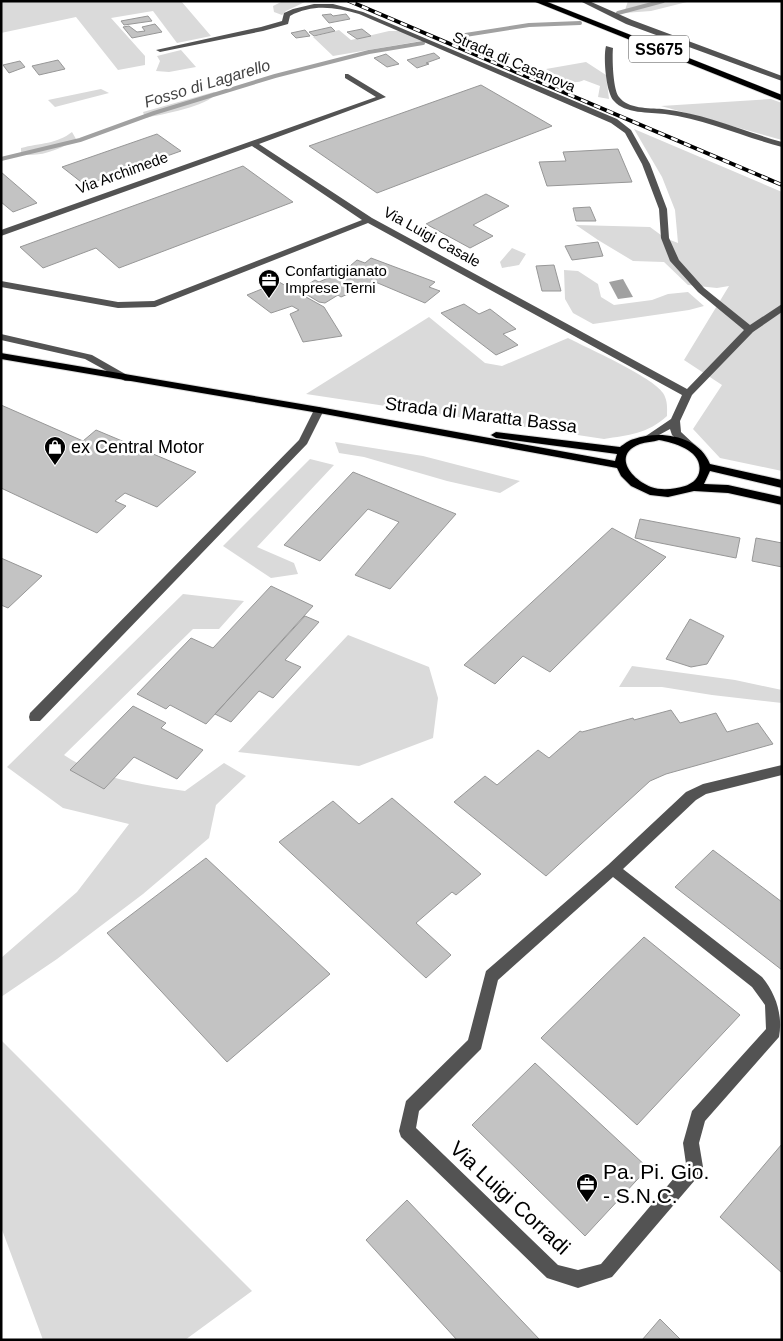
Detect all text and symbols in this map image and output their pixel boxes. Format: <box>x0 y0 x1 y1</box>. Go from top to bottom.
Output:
street label: Strada di Casanova <box>450 28 579 95</box>
road number: SS675 <box>629 36 689 62</box>
water label: Fosso di Lagarello <box>142 56 272 111</box>
street label: Via Archimede <box>74 148 170 197</box>
street label: Via Luigi Casale <box>381 203 484 270</box>
place label: Confartigianato Imprese Terni <box>285 262 387 296</box>
office icon: Confartigianato Imprese Terni <box>257 268 281 299</box>
street label: Strada di Maratta Bassa <box>384 393 579 437</box>
shop icon: ex Central Motor <box>43 435 67 466</box>
place label: ex Central Motor <box>71 437 204 457</box>
street label: Via Luigi Corradi <box>446 1136 575 1259</box>
place label: Pa. Pi. Gio. - S.N.C. <box>603 1160 709 1207</box>
office icon: Pa. Pi. Gio. - S.N.C. <box>575 1172 599 1203</box>

